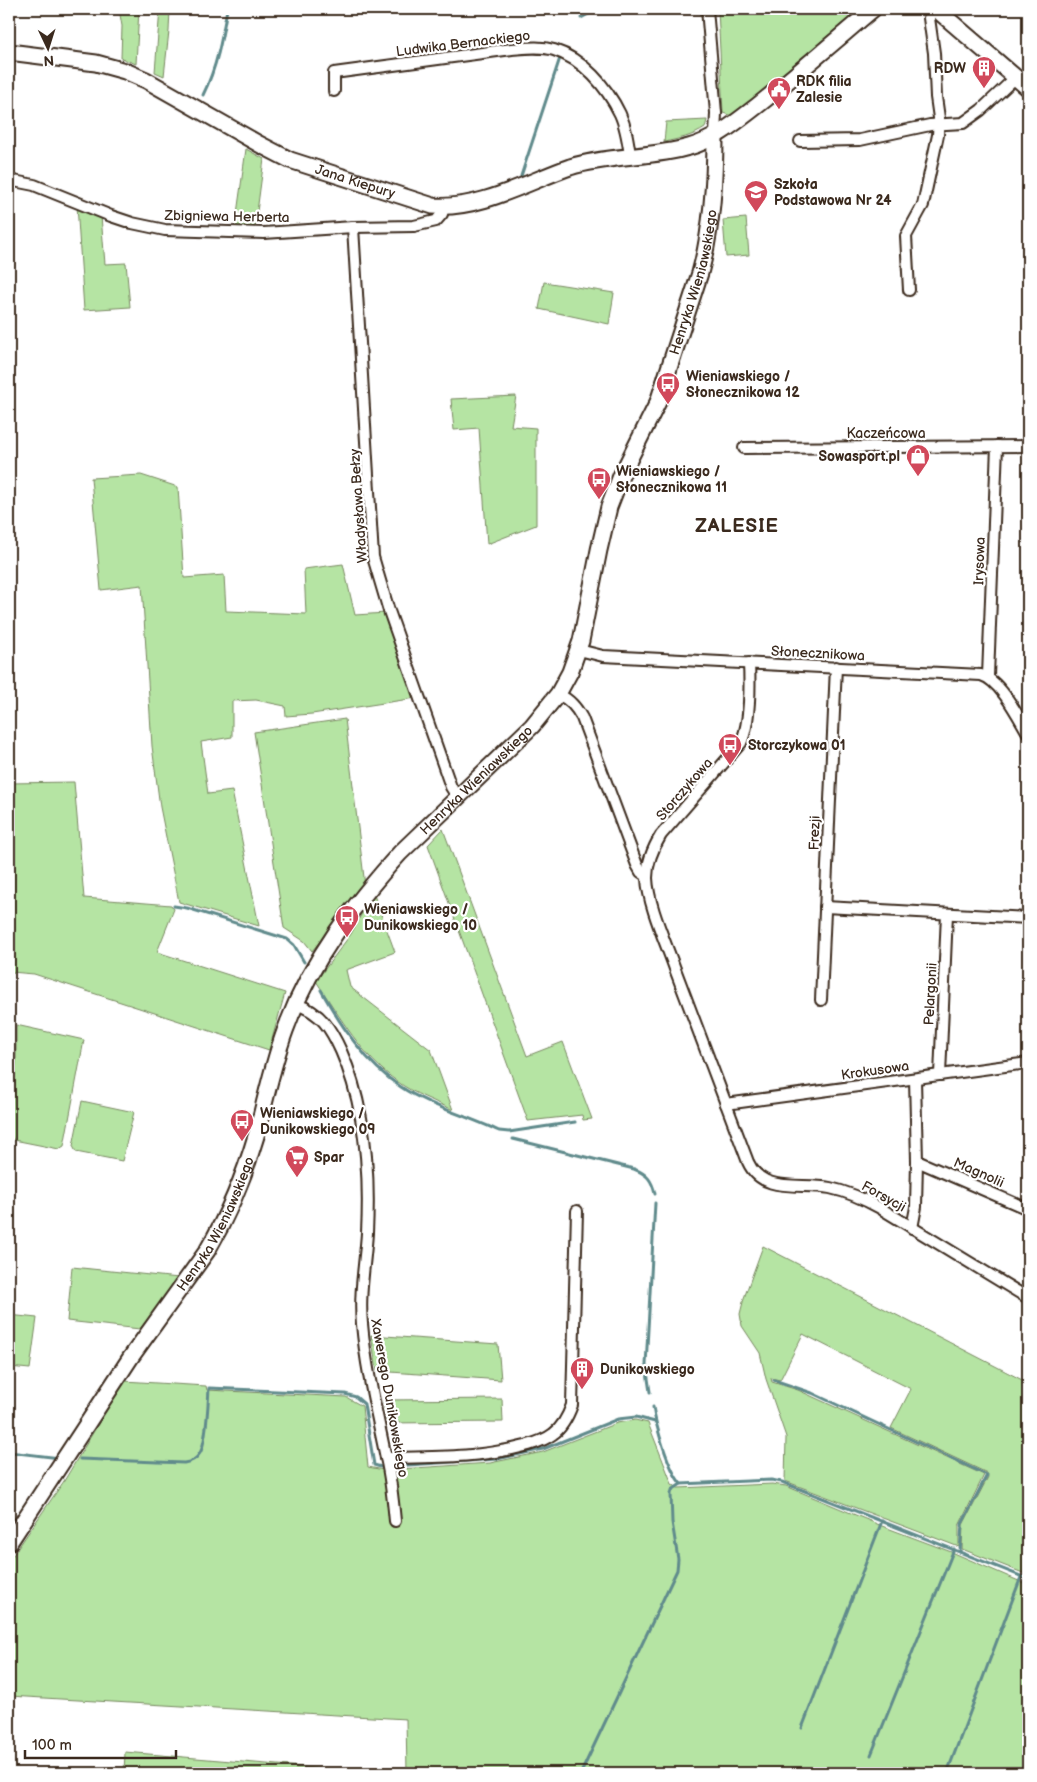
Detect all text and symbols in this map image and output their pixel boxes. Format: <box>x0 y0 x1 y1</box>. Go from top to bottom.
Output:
north arrow <box>22 22 72 72</box>
street label: Ludwika Bernackiego <box>395 27 531 60</box>
text: N <box>43 52 55 69</box>
building icon: RDW <box>971 55 997 89</box>
place label: RDW <box>934 60 966 77</box>
place label: RDK filia Zalesie <box>796 73 852 106</box>
public building icon: RDK filia Zalesie <box>766 76 792 110</box>
street label: Jana Kiepury <box>313 161 398 203</box>
place label: Szkoła Podstawowa Nr 24 <box>774 176 892 209</box>
school or university icon: Szkoła Podstawowa Nr 24 <box>743 179 769 213</box>
street label: Zbigniewa Herberta <box>163 207 290 226</box>
street label: Henryka Wieniawskiego <box>666 209 721 357</box>
place label: Wieniawskiego / Słonecznikowa 12 <box>686 368 800 401</box>
bus stop icon: Wieniawskiego / Słonecznikowa 12 <box>655 371 681 405</box>
street label: Kaczeńcowa <box>846 425 926 442</box>
shop icon: Sowasport.pl <box>905 443 931 477</box>
street label: Władysława Bełzy <box>346 448 371 564</box>
place label: Sowasport.pl <box>818 448 900 465</box>
place label: Wieniawskiego / Słonecznikowa 11 <box>616 463 727 496</box>
bus stop icon: Wieniawskiego / Słonecznikowa 11 <box>586 466 612 500</box>
district label: ZALESIE <box>695 515 779 538</box>
street label: Irysowa <box>970 537 989 585</box>
street label: Słonecznikowa <box>771 643 865 664</box>
street label: Henryka Wieniawskiego <box>416 722 536 838</box>
bus stop icon: Storczykowa 01 <box>717 732 743 766</box>
place label: Storczykowa 01 <box>748 737 846 754</box>
street label: Storczykowa <box>653 755 716 824</box>
street label: Frezji <box>805 815 824 851</box>
place label: Wieniawskiego / Dunikowskiego 10 <box>364 901 477 934</box>
bus stop icon: Wieniawskiego / Dunikowskiego 10 <box>334 904 360 938</box>
street label: Pelargonii <box>920 962 941 1026</box>
street label: Krokusowa <box>840 1057 910 1084</box>
place label: Wieniawskiego / Dunikowskiego 09 <box>260 1105 375 1138</box>
bus stop icon: Wieniawskiego / Dunikowskiego 09 <box>229 1108 255 1142</box>
supermarket icon: Spar <box>284 1144 310 1178</box>
place label: Spar <box>314 1149 345 1166</box>
street label: Magnolii <box>951 1154 1007 1191</box>
street label: Henryka Wieniawskiego <box>173 1155 258 1294</box>
street label: Forsycji <box>859 1177 909 1216</box>
street label: Xawerego Dunikowskiego <box>367 1316 412 1479</box>
building icon: Dunikowskiego <box>569 1356 595 1390</box>
place label: Dunikowskiego <box>600 1361 695 1378</box>
scale bar <box>25 1727 176 1759</box>
text: 100 m <box>32 1736 72 1755</box>

